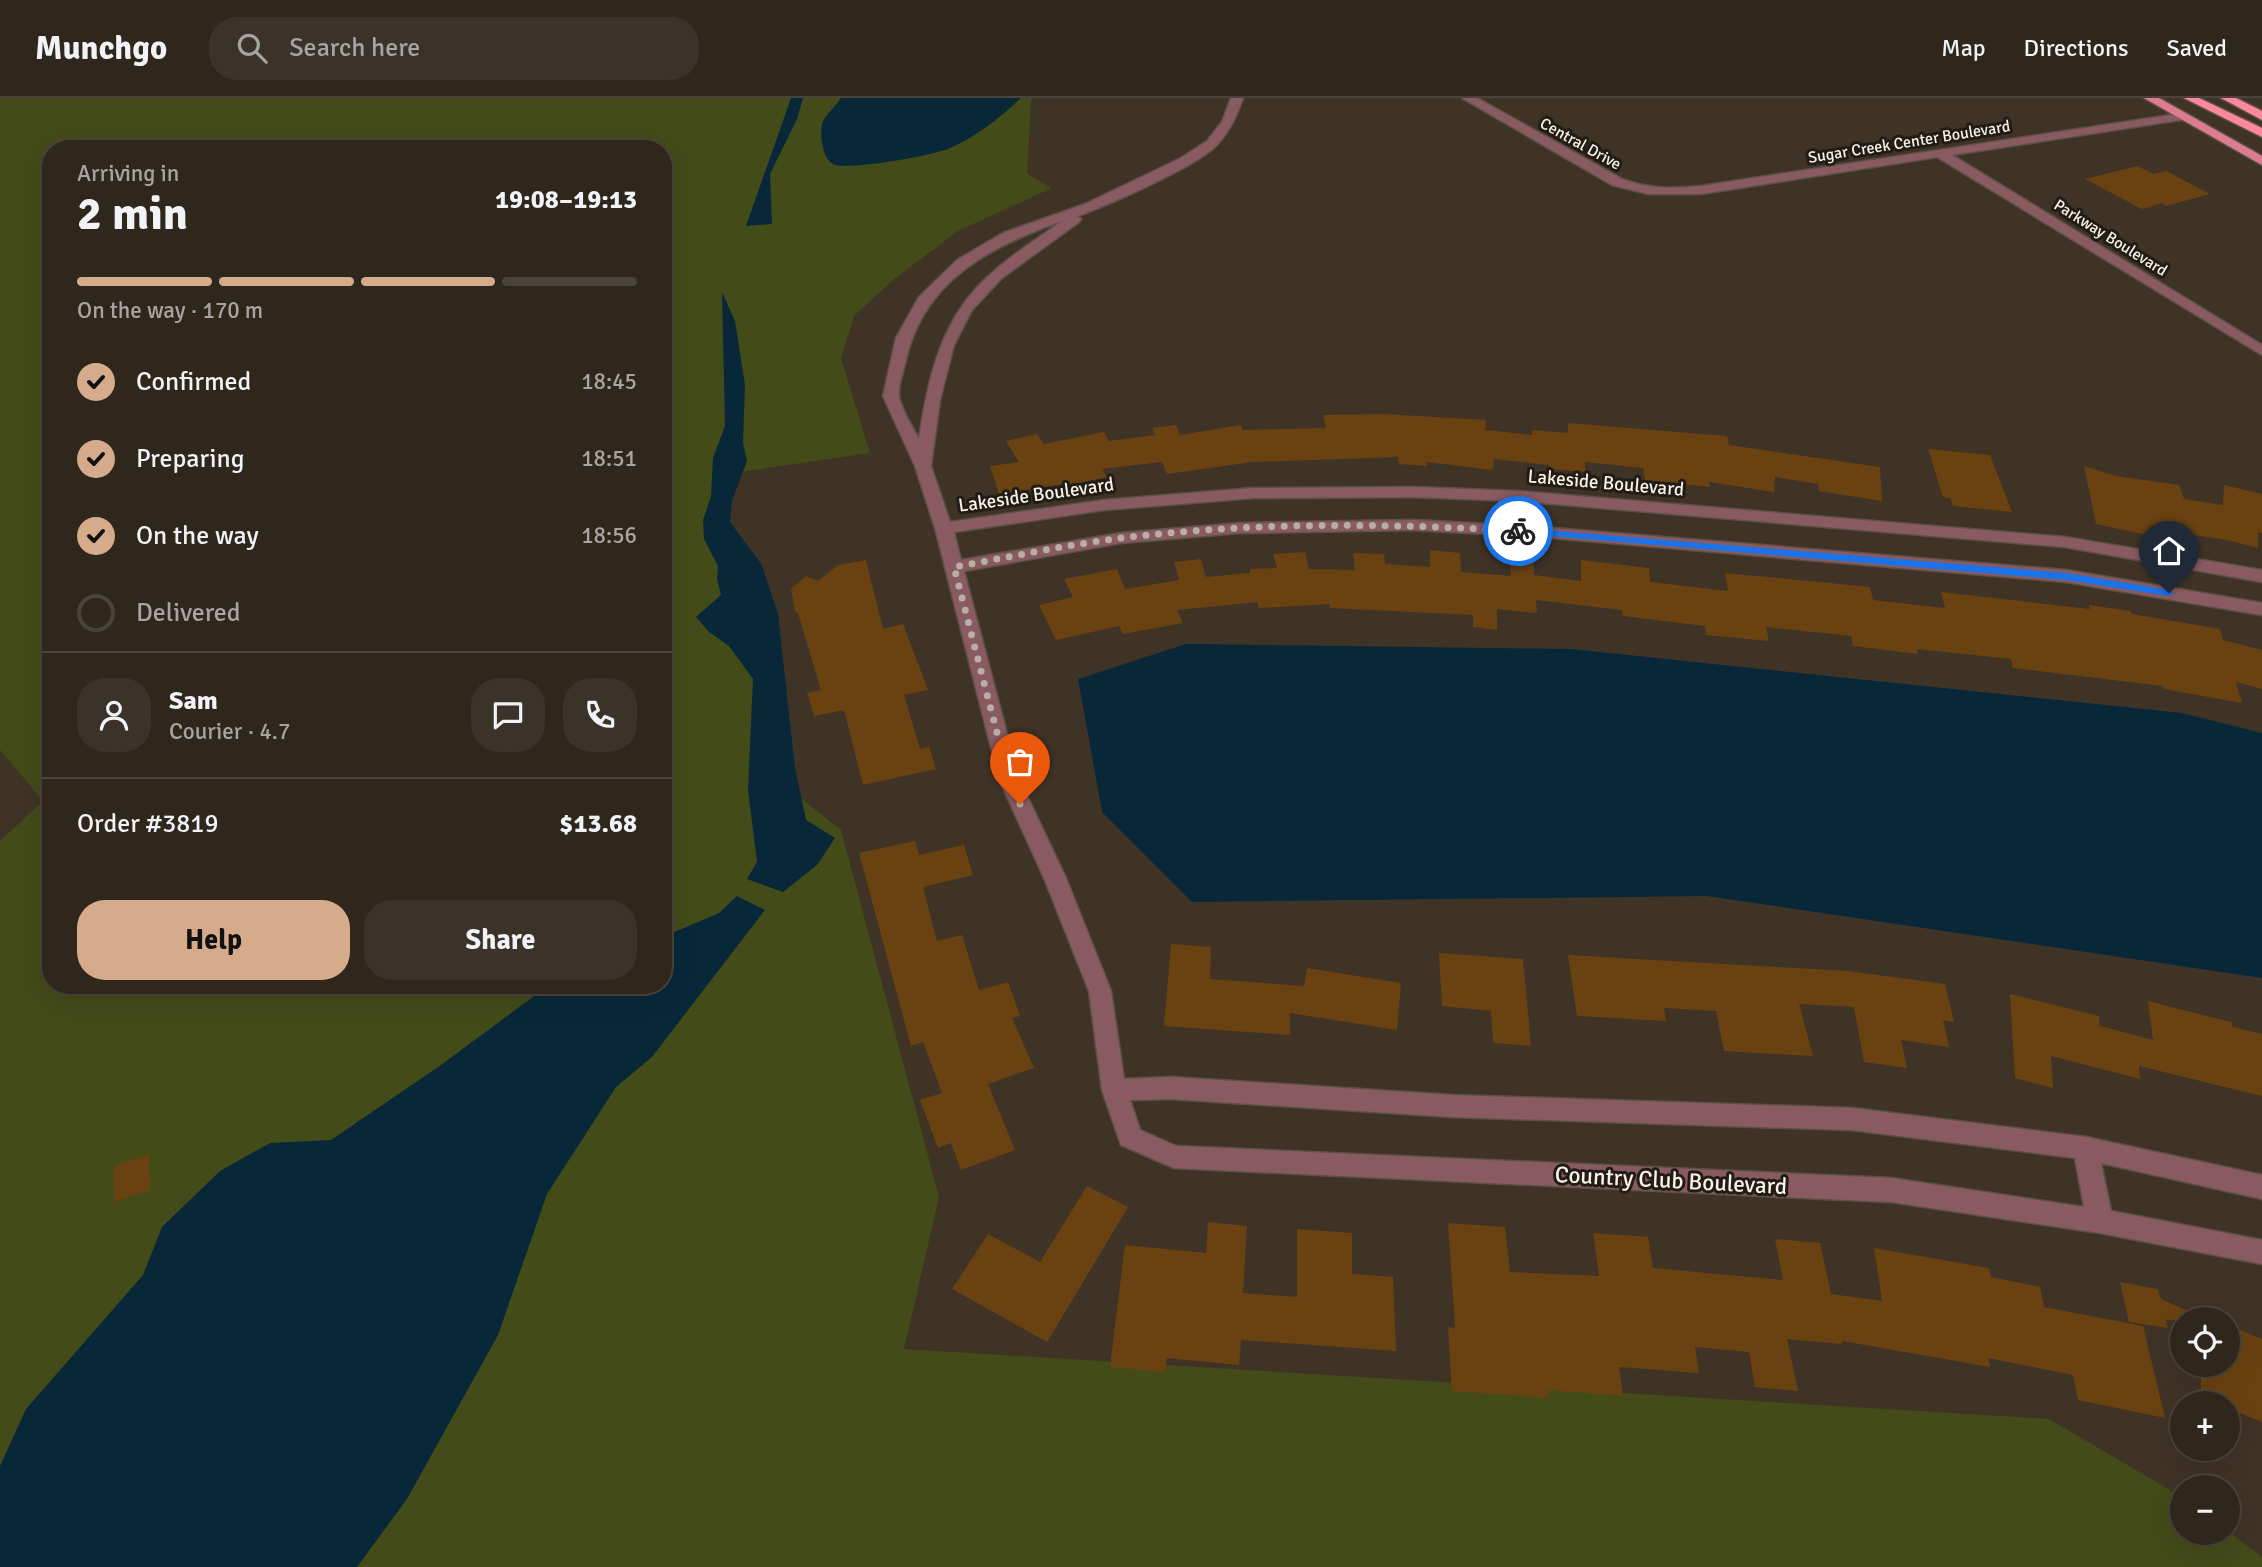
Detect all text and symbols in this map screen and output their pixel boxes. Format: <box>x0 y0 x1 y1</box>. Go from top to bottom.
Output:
search box <box>209 17 699 80</box>
text: Munchgo <box>35 28 167 69</box>
icon: search <box>233 29 271 67</box>
text: Search here <box>289 32 420 64</box>
text: Map <box>1941 33 1986 63</box>
text: Directions <box>2024 33 2129 63</box>
text: Saved <box>2167 33 2227 63</box>
street label: Central Drive <box>1536 113 1625 174</box>
street label: Sugar Creek Center Boulevard <box>1807 116 2012 168</box>
text: Arriving in <box>77 159 179 188</box>
text: 19:08–19:13 <box>495 184 637 216</box>
text: 2 min <box>77 186 188 242</box>
street label: Parkway Boulevard <box>2050 195 2171 281</box>
text: On the way · 170 m <box>77 296 263 325</box>
icon: check <box>77 363 115 401</box>
text: Confirmed <box>136 366 251 398</box>
text: 18:45 <box>581 367 637 396</box>
icon: check <box>77 440 115 478</box>
text: Preparing <box>136 443 244 475</box>
text: 18:51 <box>581 444 637 473</box>
street label: Lakeside Boulevard <box>1527 464 1685 502</box>
street label: Lakeside Boulevard <box>957 472 1115 518</box>
courier <box>1483 496 1553 566</box>
icon: bike <box>1499 512 1537 550</box>
icon: check <box>77 517 115 555</box>
text: On the way <box>136 520 259 552</box>
text: 18:56 <box>581 521 637 550</box>
pin <box>2139 521 2199 593</box>
icon: home <box>2150 532 2188 570</box>
text: Delivered <box>136 597 241 629</box>
button: person <box>77 678 151 752</box>
button: chat <box>471 678 545 752</box>
button: phone <box>563 678 637 752</box>
text: Sam <box>169 685 218 717</box>
text: Courier · 4.7 <box>169 717 290 746</box>
pin <box>990 732 1050 804</box>
icon: bag <box>1001 743 1039 781</box>
text: Order #3819 <box>77 808 218 840</box>
text: $13.68 <box>559 808 637 840</box>
button: Help <box>77 900 350 980</box>
button: Share <box>364 900 637 980</box>
street label: Country Club Boulevard <box>1554 1160 1788 1201</box>
map controls <box>2170 1307 2240 1545</box>
button: locate <box>2170 1307 2240 1377</box>
button: + <box>2170 1391 2240 1461</box>
button: − <box>2170 1475 2240 1545</box>

